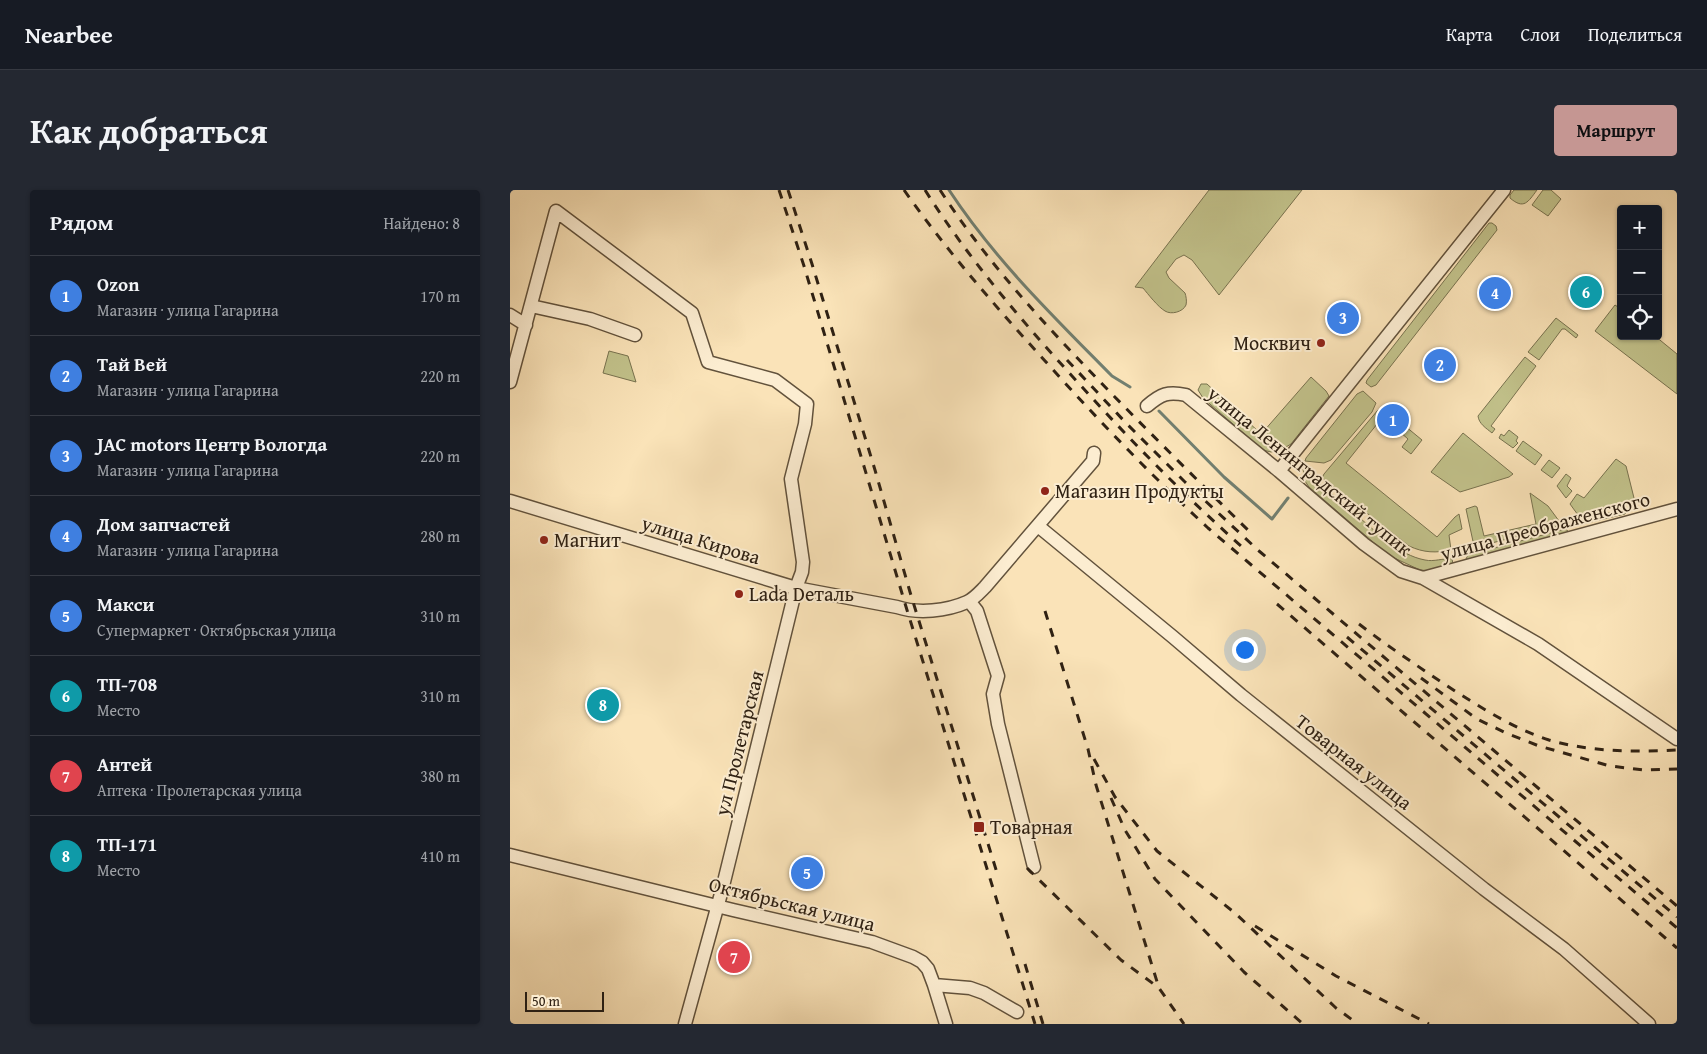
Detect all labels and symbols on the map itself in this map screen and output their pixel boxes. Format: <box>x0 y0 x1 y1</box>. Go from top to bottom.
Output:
pin: 6 <box>1570 273 1602 311</box>
pin: 4 <box>1479 274 1511 312</box>
pin: 3 <box>1327 299 1359 337</box>
place label: Москвич <box>1233 328 1311 357</box>
marker: Москвич <box>1315 337 1327 349</box>
pin: 2 <box>1424 346 1456 384</box>
street label: улица Ленинградский тупик <box>1201 378 1419 563</box>
pin: 1 <box>1377 401 1409 439</box>
place label: Магазин Продукты <box>1055 476 1224 505</box>
street label: улица Преображенского <box>1436 484 1653 568</box>
marker: Магазин Продукты <box>1039 485 1051 497</box>
street label: улица Кирова <box>637 507 765 571</box>
place label: Магнит <box>554 525 621 554</box>
marker: Магнит <box>538 534 550 546</box>
place label: Lada Dеталь <box>749 579 854 608</box>
marker: Lada Dеталь <box>733 588 745 600</box>
your location <box>1232 637 1258 663</box>
street label: ул Пролетарская <box>706 667 771 820</box>
pin: 8 <box>587 686 619 724</box>
street label: Товарная улица <box>1290 707 1419 817</box>
place label: Товарная <box>990 812 1073 841</box>
marker: Товарная <box>972 820 986 834</box>
pin: 5 <box>791 854 823 892</box>
street label: Октябрьская улица <box>706 869 879 938</box>
pin: 7 <box>718 938 750 976</box>
scale bar <box>525 989 604 1012</box>

